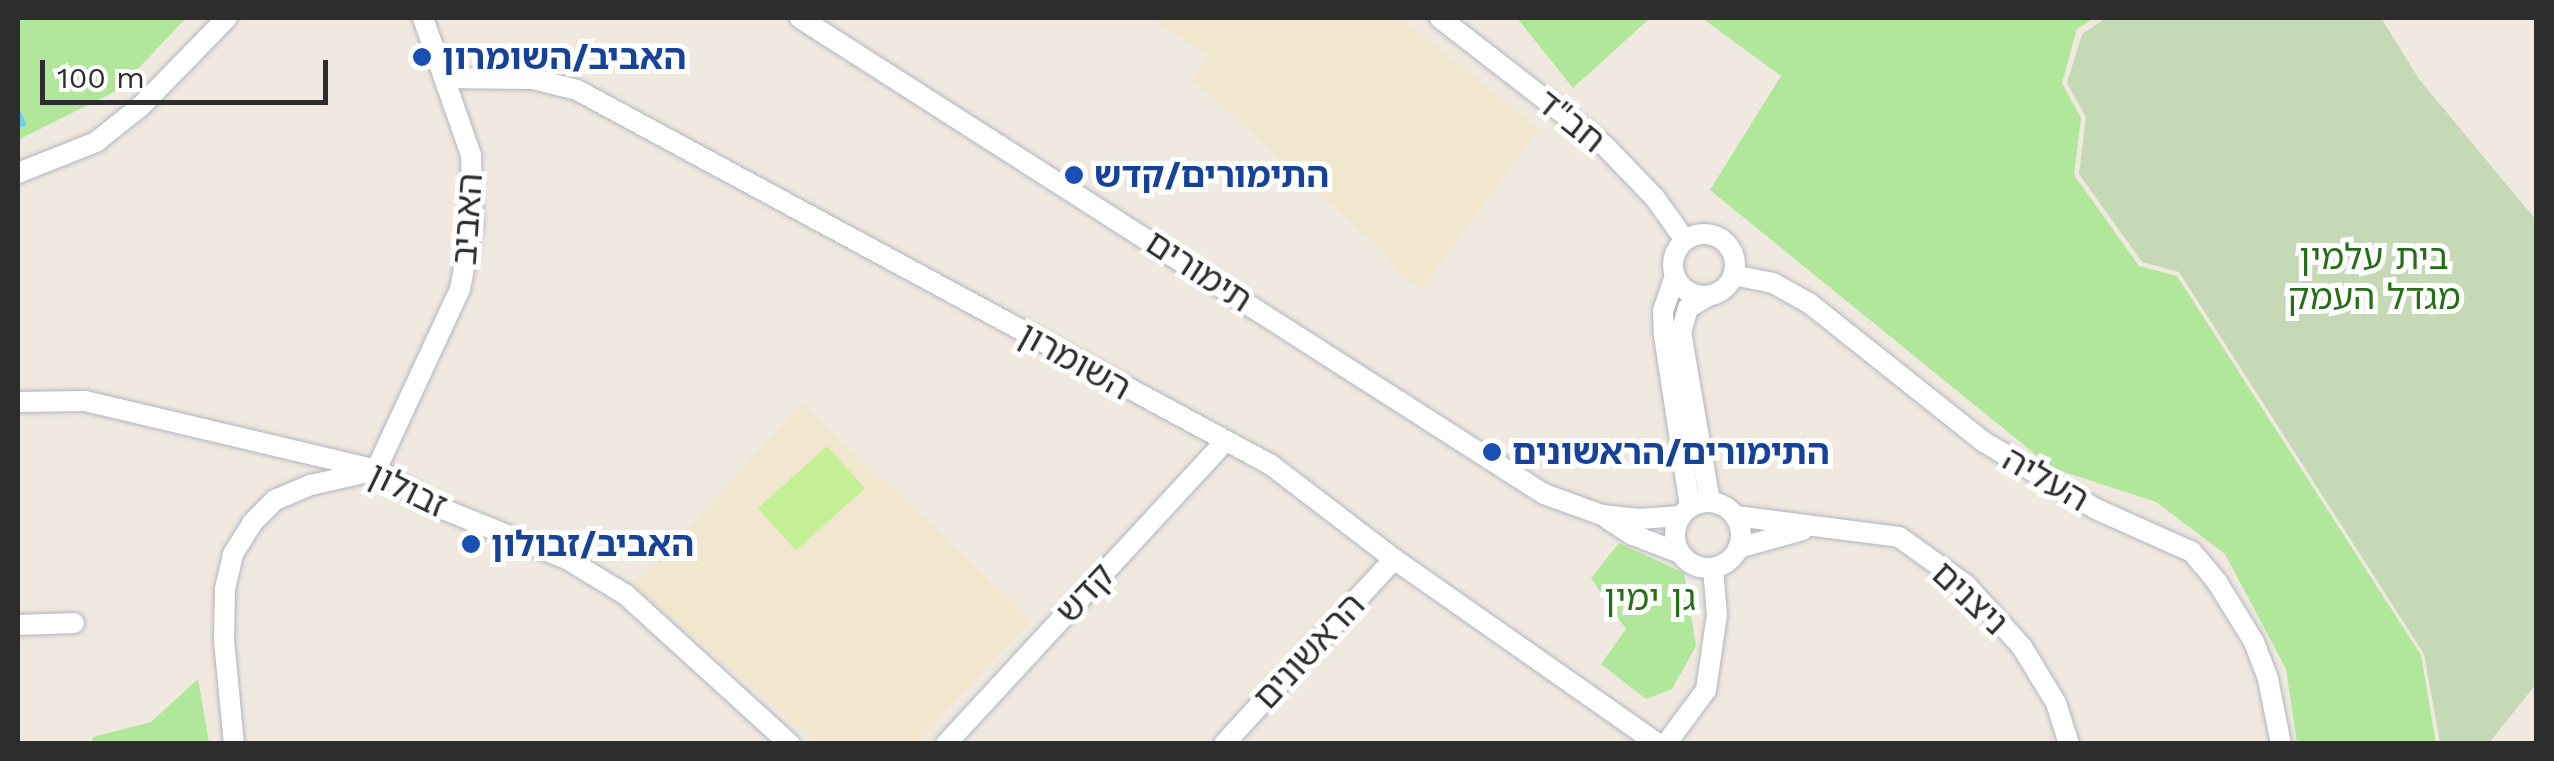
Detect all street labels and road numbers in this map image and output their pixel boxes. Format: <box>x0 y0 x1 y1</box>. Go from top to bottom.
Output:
street label: חב"ד <box>1528 81 1614 161</box>
street label: האביב <box>443 172 491 266</box>
street label: תימורים <box>1138 221 1260 321</box>
street label: השומרון <box>1012 313 1138 409</box>
street label: העליה <box>1995 438 2097 520</box>
street label: זבולון <box>362 453 454 527</box>
street label: ניצנים <box>1923 552 2017 644</box>
street label: קדש <box>1047 554 1123 632</box>
street label: הראשונים <box>1245 584 1373 718</box>

